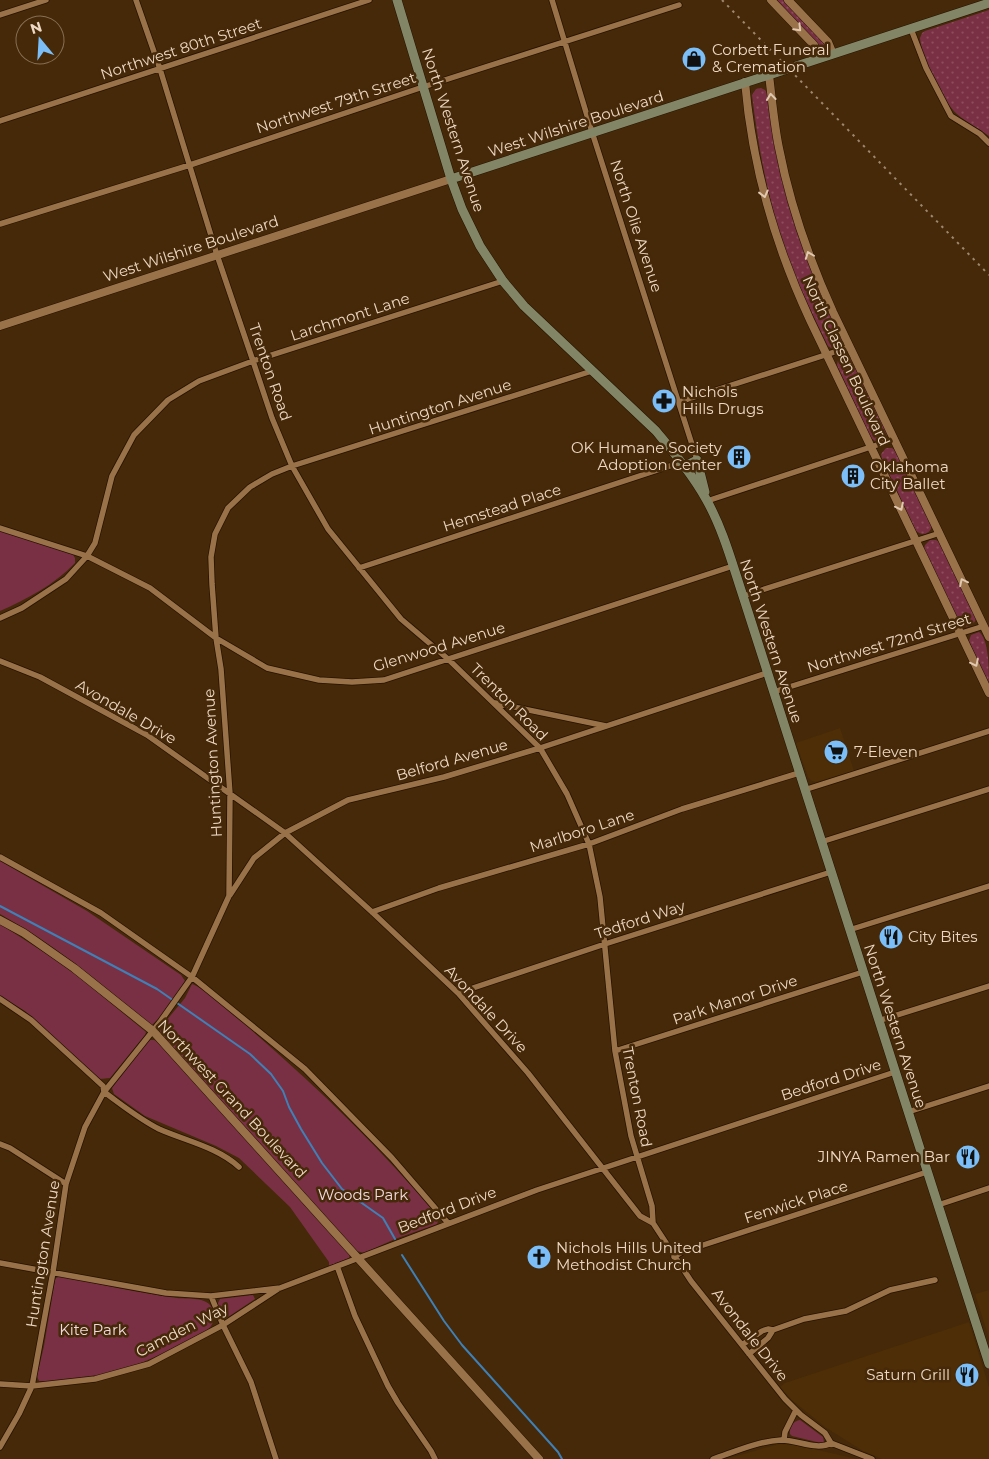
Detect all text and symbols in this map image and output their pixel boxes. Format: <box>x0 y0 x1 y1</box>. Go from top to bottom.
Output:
street label: Northwest 80th Street <box>98 13 264 84</box>
north arrow <box>15 15 65 65</box>
text: N <box>28 17 44 38</box>
one-way arrow <box>792 22 801 31</box>
place label: Corbett Funeral & Cremation <box>712 40 830 76</box>
street label: North Western Avenue <box>418 45 489 214</box>
shop icon: Corbett Funeral & Cremation <box>681 46 707 72</box>
street label: Northwest 79th Street <box>254 68 418 137</box>
street label: West Wilshire Boulevard <box>486 86 666 161</box>
one-way arrow <box>766 93 777 101</box>
street label: North Olie Avenue <box>606 157 667 295</box>
one-way arrow <box>758 189 769 198</box>
street label: West Wilshire Boulevard <box>101 211 281 286</box>
one-way arrow <box>805 251 815 260</box>
street label: North Classen Boulevard <box>799 273 894 449</box>
street label: Larchmont Lane <box>288 288 412 345</box>
street label: Trenton Road <box>245 321 296 423</box>
street label: Huntington Avenue <box>366 374 514 439</box>
place label: Nichols Hills Drugs <box>682 382 764 418</box>
pharmacy icon: Nichols Hills Drugs <box>651 388 677 414</box>
place label: OK Humane Society Adoption Center <box>571 438 723 474</box>
building icon: OK Humane Society Adoption Center <box>726 444 752 470</box>
place label: Oklahoma City Ballet <box>870 457 949 493</box>
building icon: Oklahoma City Ballet <box>840 463 866 489</box>
street label: Hemstead Place <box>440 479 563 536</box>
one-way arrow <box>894 501 904 510</box>
street label: North Western Avenue <box>736 556 807 725</box>
one-way arrow <box>959 578 969 587</box>
street label: Northwest 72nd Street <box>805 609 973 676</box>
street label: Glenwood Avenue <box>370 617 507 676</box>
one-way arrow <box>969 658 979 667</box>
street label: Trenton Road <box>467 659 552 744</box>
street label: Avondale Drive <box>73 675 180 748</box>
street label: Huntington Avenue <box>199 688 226 838</box>
street label: Belford Avenue <box>394 734 510 785</box>
supermarket icon: 7-Eleven <box>823 739 849 765</box>
place label: 7-Eleven <box>854 742 918 761</box>
street label: Marlboro Lane <box>527 805 636 856</box>
street label: Tedford Way <box>592 896 688 943</box>
restaurant icon: City Bites <box>878 924 904 950</box>
place label: City Bites <box>908 927 978 946</box>
street label: North Western Avenue <box>860 941 931 1110</box>
street label: Avondale Drive <box>441 961 532 1057</box>
street label: Park Manor Drive <box>670 970 800 1029</box>
street label: Northwest Grand Boulevard <box>154 1015 311 1182</box>
street label: Trenton Road <box>618 1045 657 1149</box>
street label: Bedford Drive <box>778 1054 883 1105</box>
restaurant icon: JINYA Ramen Bar <box>955 1144 981 1170</box>
place label: JINYA Ramen Bar <box>817 1147 950 1166</box>
street label: Fenwick Place <box>742 1176 850 1227</box>
street label: Huntington Avenue <box>21 1179 64 1329</box>
street label: Bedford Drive <box>395 1182 499 1237</box>
park label: Woods Park <box>318 1185 408 1204</box>
place label: Nichols Hills United Methodist Church <box>556 1238 702 1274</box>
church icon: Nichols Hills United Methodist Church <box>526 1244 552 1270</box>
street label: Avondale Drive <box>708 1284 793 1385</box>
street label: Camden Way <box>132 1298 232 1361</box>
park label: Kite Park <box>59 1320 127 1339</box>
restaurant icon: Saturn Grill <box>954 1362 980 1388</box>
place label: Saturn Grill <box>866 1365 950 1384</box>

